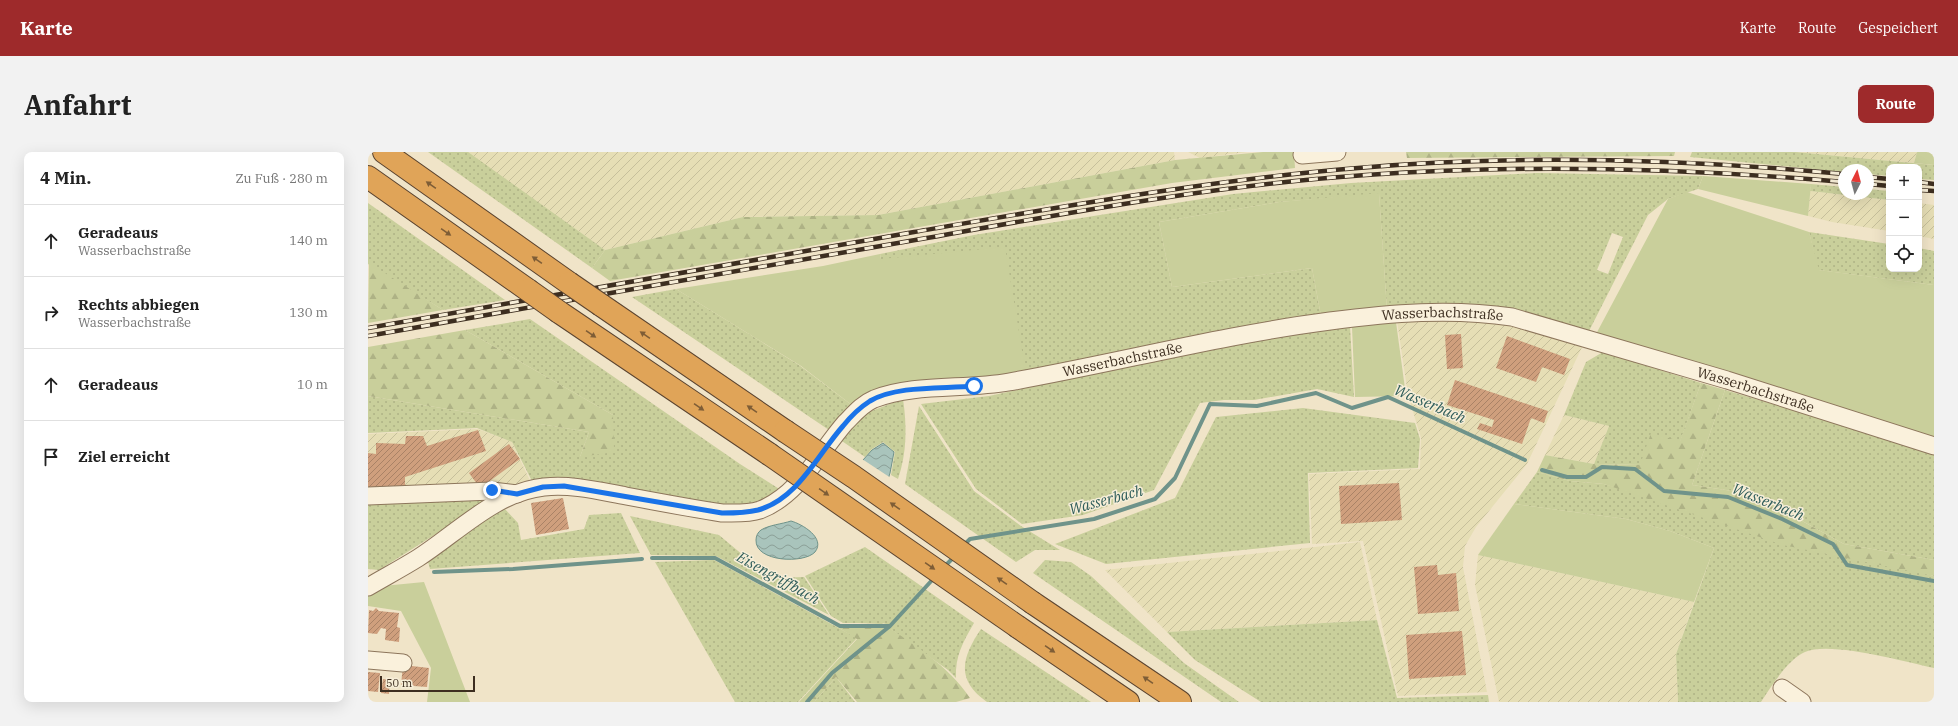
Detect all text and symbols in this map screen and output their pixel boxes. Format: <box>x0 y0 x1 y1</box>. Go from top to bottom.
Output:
text: Karte <box>20 16 73 40</box>
text: Karte <box>1740 19 1776 37</box>
text: Route <box>1798 19 1836 37</box>
text: Gespeichert <box>1858 19 1938 37</box>
button: Route <box>1858 85 1934 123</box>
text: Anfahrt <box>24 86 132 123</box>
north arrow <box>1838 164 1874 200</box>
map controls <box>1886 164 1922 272</box>
button: + <box>1886 164 1922 200</box>
text: 4 Min. <box>40 167 91 189</box>
text: Zu Fuß · 280 m <box>235 170 328 187</box>
one-way arrow <box>426 181 436 189</box>
button: − <box>1886 200 1922 236</box>
text: Geradeaus <box>78 223 158 242</box>
one-way arrow <box>440 228 451 236</box>
icon: ahead <box>40 230 62 252</box>
text: 140 m <box>289 232 328 249</box>
button: locate <box>1886 236 1922 272</box>
text: Wasserbachstraße <box>78 242 191 259</box>
one-way arrow <box>532 256 542 264</box>
text: Rechts abbiegen <box>78 295 199 314</box>
icon: right <box>40 302 62 324</box>
street label: Wasserbachstraße <box>1381 303 1504 325</box>
text: 130 m <box>289 304 328 321</box>
text: Wasserbachstraße <box>78 314 191 331</box>
one-way arrow <box>586 330 596 338</box>
one-way arrow <box>640 331 650 339</box>
street label: Wasserbachstraße <box>1061 338 1184 381</box>
street label: Wasserbachstraße <box>1695 363 1817 416</box>
icon: ahead <box>40 374 62 396</box>
text: Geradeaus <box>78 375 158 394</box>
text: 10 m <box>297 376 328 393</box>
route start <box>965 377 983 395</box>
water label: Wasserbach <box>1392 380 1470 427</box>
one-way arrow <box>693 403 704 411</box>
one-way arrow <box>747 405 758 413</box>
icon: arrive <box>40 446 62 468</box>
text: Ziel erreicht <box>78 447 170 466</box>
water label: Wasserbach <box>1729 479 1808 525</box>
water label: Wasserbach <box>1067 480 1146 519</box>
route end <box>483 481 501 499</box>
one-way arrow <box>818 488 829 496</box>
one-way arrow <box>890 502 901 510</box>
water label: Eisengriffbach <box>733 546 824 608</box>
one-way arrow <box>925 562 936 570</box>
one-way arrow <box>996 577 1007 585</box>
one-way arrow <box>1045 645 1055 653</box>
scale bar <box>380 674 475 693</box>
text: 50 m <box>386 676 412 690</box>
one-way arrow <box>1143 676 1153 684</box>

